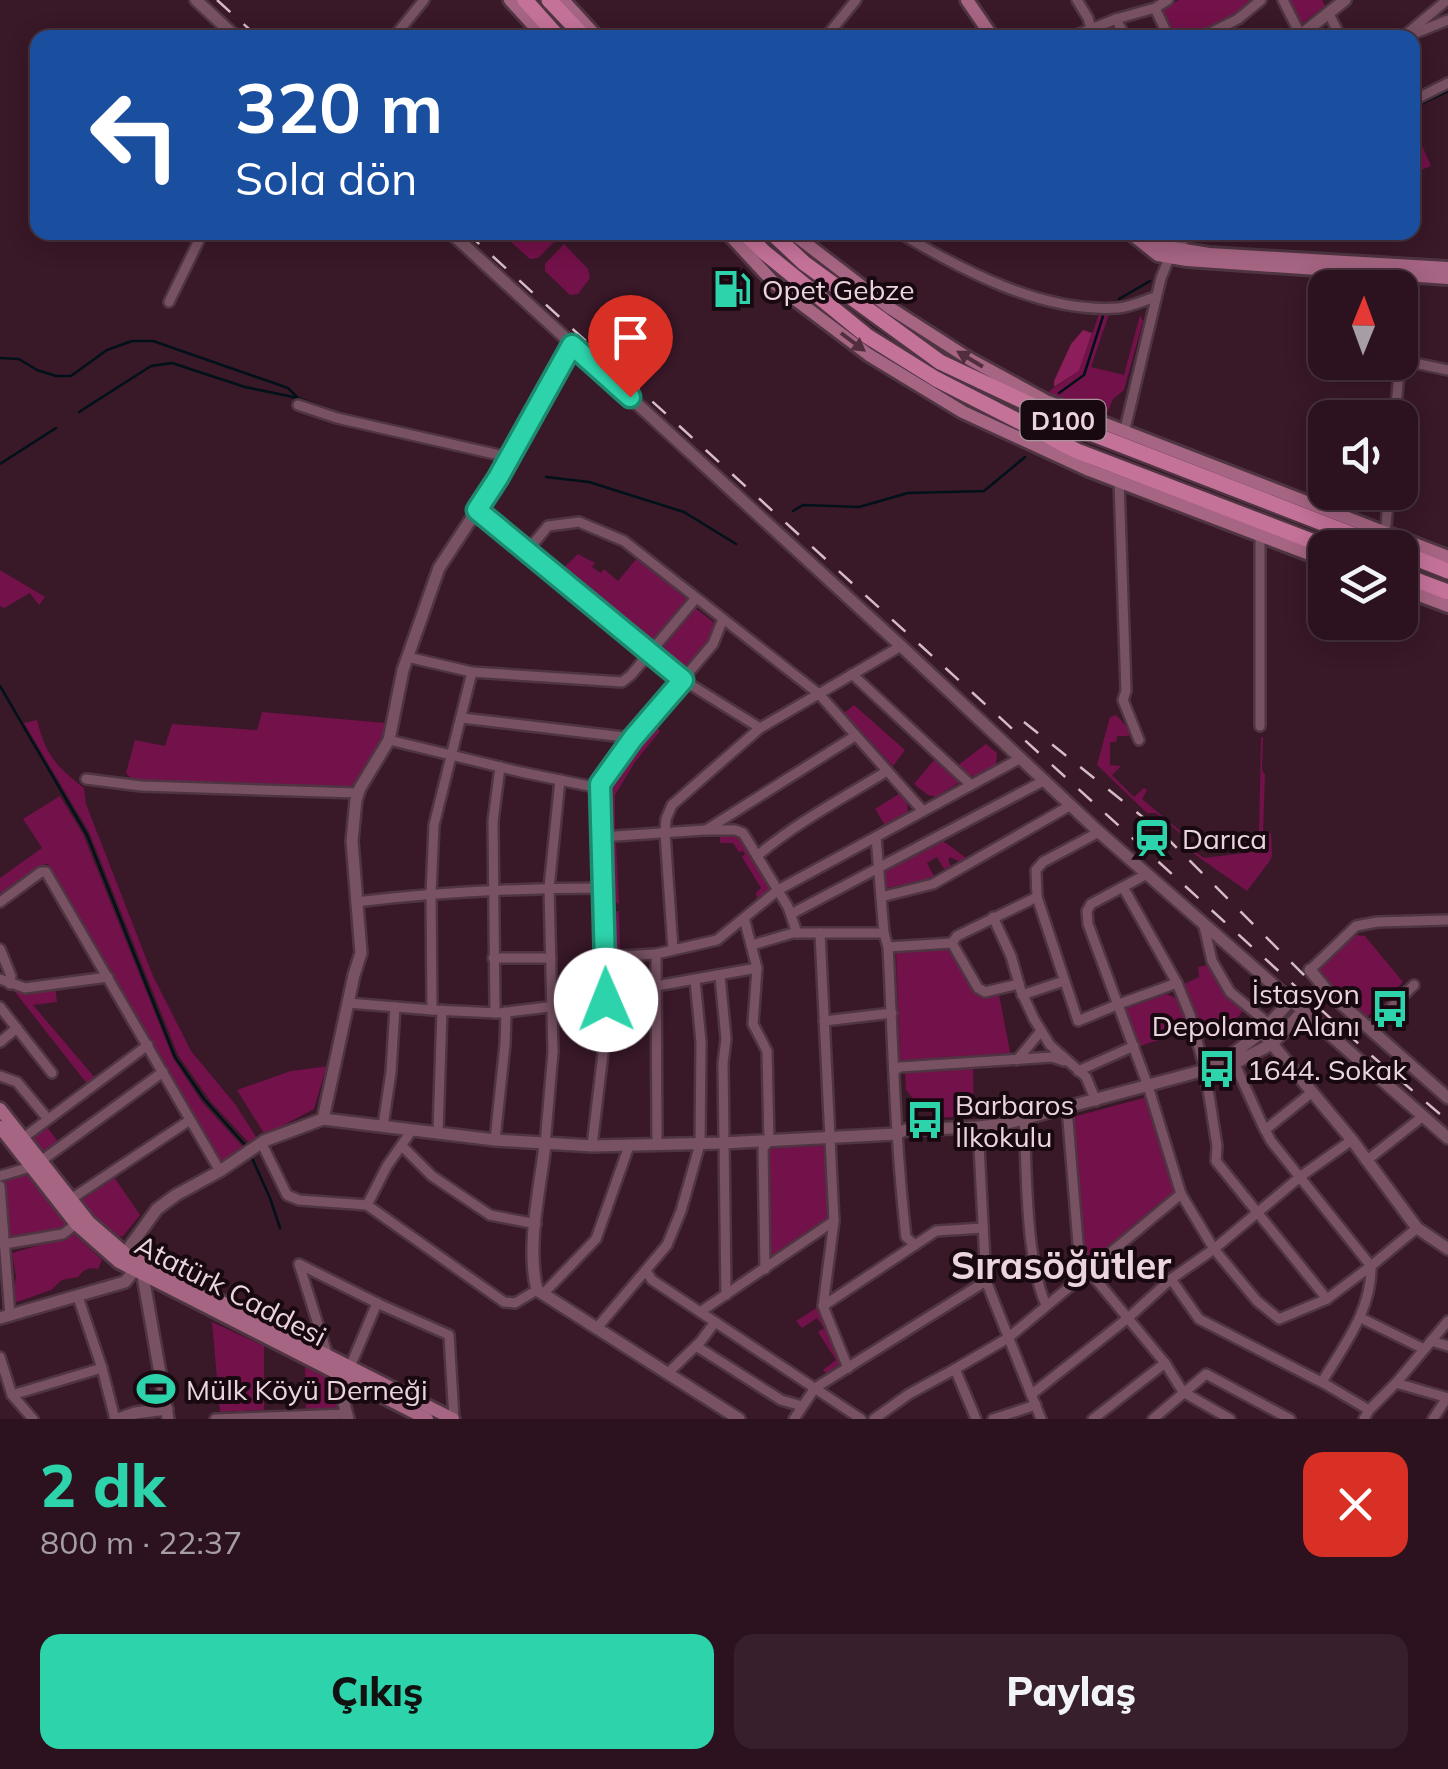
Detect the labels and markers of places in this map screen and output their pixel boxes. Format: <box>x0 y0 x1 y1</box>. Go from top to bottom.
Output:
fuel station icon: Opet Gebze <box>711 268 753 310</box>
place label: Opet Gebze <box>762 272 915 307</box>
pin <box>588 295 673 398</box>
station icon: Darıca <box>1131 817 1173 859</box>
place label: Darıca <box>1182 821 1267 856</box>
place label: İstasyon Depolama Alanı <box>1152 976 1360 1043</box>
bus stop icon: İstasyon Depolama Alanı <box>1369 988 1411 1030</box>
bus stop icon: 1644. Sokak <box>1196 1048 1238 1090</box>
place label: 1644. Sokak <box>1247 1052 1407 1087</box>
place label: Barbaros İlkokulu <box>955 1087 1074 1154</box>
bus stop icon: Barbaros İlkokulu <box>904 1099 946 1141</box>
sports icon: Mülk Köyü Derneği <box>135 1368 177 1410</box>
place label: Mülk Köyü Derneği <box>186 1372 428 1407</box>

